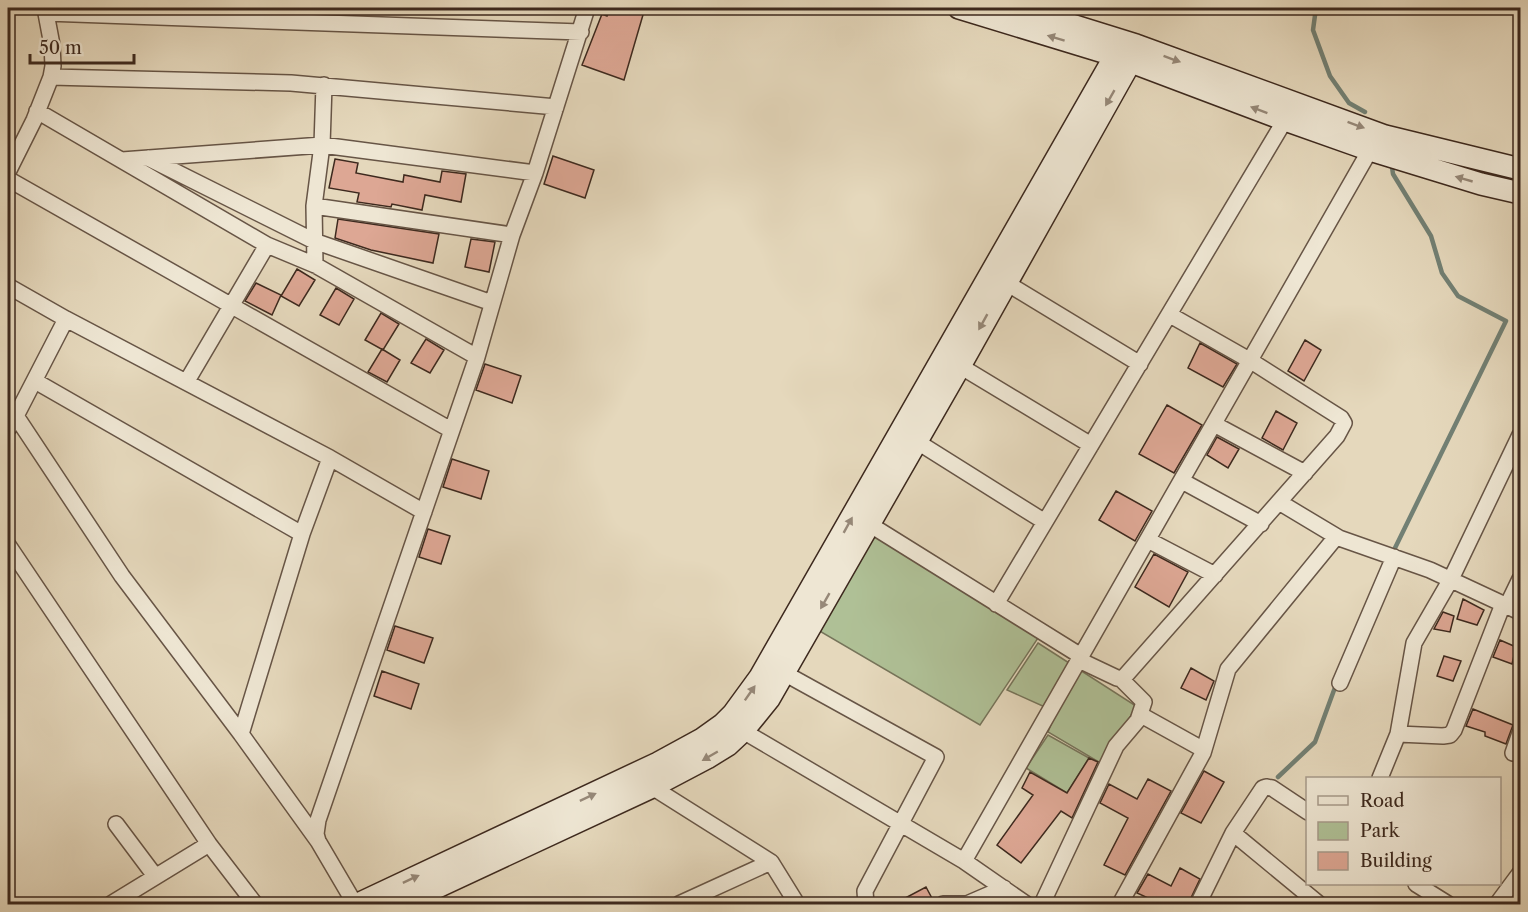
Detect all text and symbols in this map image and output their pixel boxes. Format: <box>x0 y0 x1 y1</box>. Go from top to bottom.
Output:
scale bar <box>30 27 134 65</box>
one-way arrow <box>1047 33 1065 42</box>
text: 50 m <box>39 37 82 59</box>
one-way arrow <box>1163 54 1181 64</box>
one-way arrow <box>1105 89 1115 106</box>
one-way arrow <box>1250 105 1268 115</box>
one-way arrow <box>1347 120 1365 130</box>
one-way arrow <box>1455 174 1473 183</box>
one-way arrow <box>978 314 988 331</box>
one-way arrow <box>843 516 853 533</box>
one-way arrow <box>820 593 830 610</box>
one-way arrow <box>744 685 756 701</box>
one-way arrow <box>701 751 718 761</box>
legend <box>1306 777 1501 885</box>
text: Road <box>1360 790 1405 812</box>
one-way arrow <box>580 793 597 802</box>
text: Park <box>1360 820 1401 842</box>
text: Building <box>1360 850 1432 872</box>
one-way arrow <box>403 875 420 884</box>

